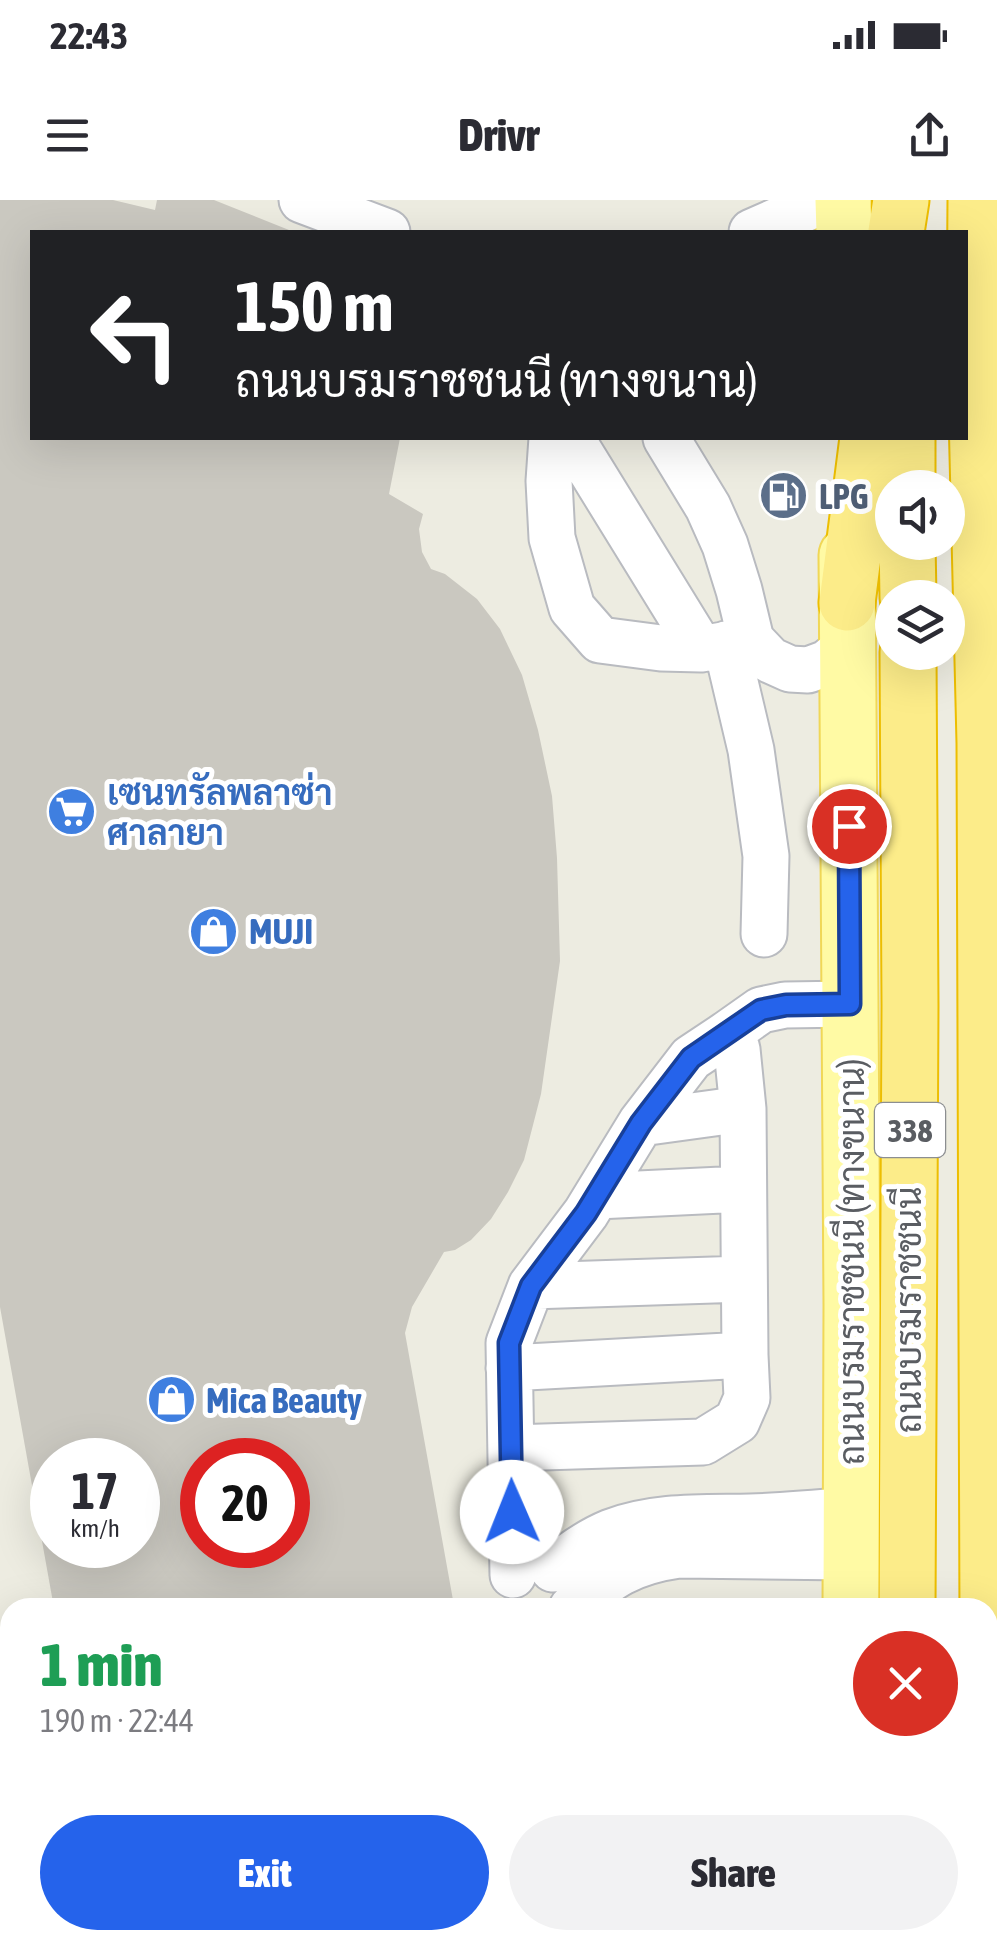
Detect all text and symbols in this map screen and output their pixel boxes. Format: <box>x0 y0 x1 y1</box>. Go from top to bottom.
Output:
text: 22:43 <box>50 14 128 57</box>
icon: menu <box>40 108 95 163</box>
icon: share <box>902 108 957 163</box>
text: Drivr <box>458 109 539 161</box>
text: 150 m <box>235 266 394 346</box>
icon: left <box>70 270 200 400</box>
text: ถนนบรมราชชนนี (ทางขนาน) <box>235 355 758 407</box>
fuel station icon: LPG <box>758 470 810 522</box>
map controls <box>875 470 965 670</box>
button: sound <box>875 470 965 560</box>
place label: LPG <box>819 476 868 516</box>
button: layers <box>875 580 965 670</box>
place label: เซนทรัลพลาซ่า ศาลายา <box>107 772 333 852</box>
pin <box>807 784 892 869</box>
supermarket icon: เซนทรัลพลาซ่า ศาลายา <box>46 786 98 838</box>
icon: arrive <box>822 799 877 854</box>
shop icon: MUJI <box>188 905 240 957</box>
place label: MUJI <box>249 911 313 951</box>
street label: ถนนบรมราชชนนี (ทางขนาน) <box>829 1059 871 1465</box>
road number: 338 <box>875 1103 945 1157</box>
street label: ถนนบรมราชชนนี <box>886 1187 928 1433</box>
shop icon: Mica Beauty <box>145 1374 197 1426</box>
place label: Mica Beauty <box>206 1380 362 1420</box>
speed limit sign: 20 <box>180 1438 310 1568</box>
position arrow <box>460 1460 564 1564</box>
text: 17 <box>71 1462 118 1520</box>
text: km/h <box>70 1514 120 1542</box>
text: 1 min <box>40 1630 163 1699</box>
button: close <box>853 1631 958 1736</box>
text: 190 m · 22:44 <box>40 1702 194 1739</box>
button: Exit <box>40 1815 489 1930</box>
button: Share <box>509 1815 958 1930</box>

